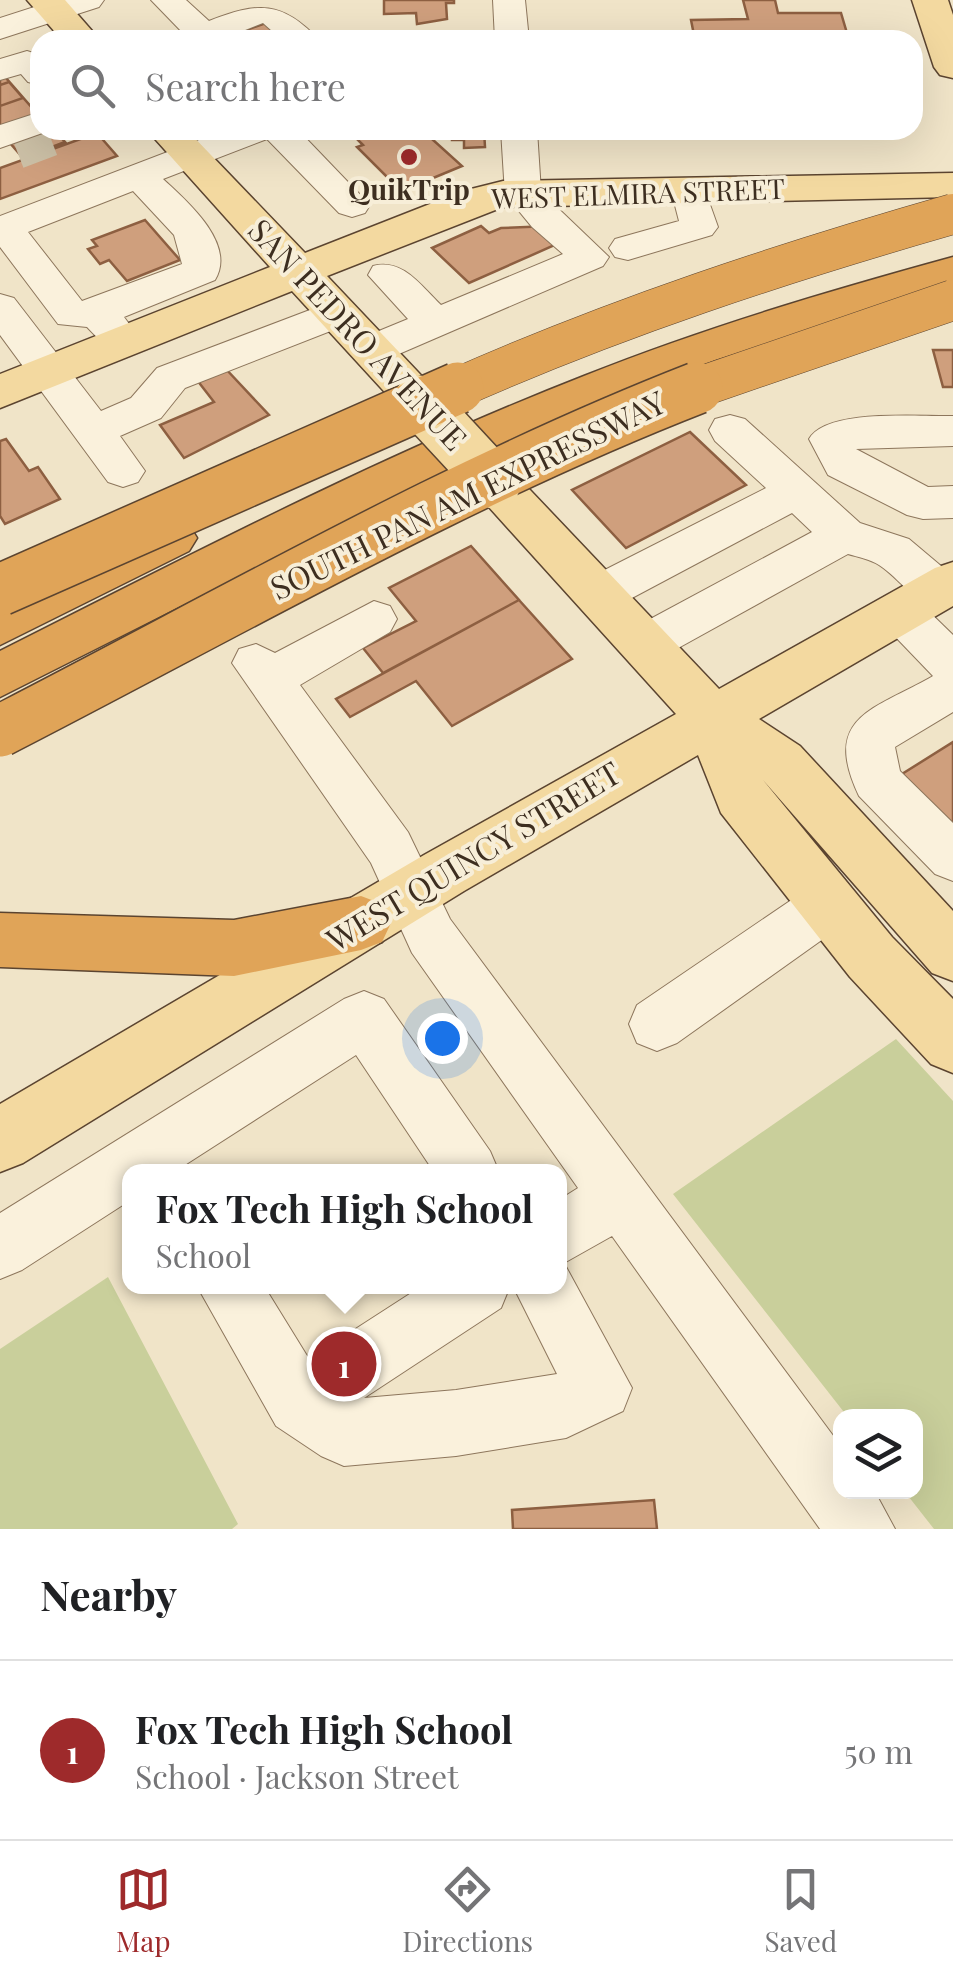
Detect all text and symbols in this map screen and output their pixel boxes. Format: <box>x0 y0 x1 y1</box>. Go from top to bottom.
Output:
search box <box>30 30 923 140</box>
icon: search <box>65 58 120 113</box>
text: Search here <box>145 60 346 111</box>
marker: QuikTrip <box>398 146 420 168</box>
street label: WEST ELMIRA STREET <box>490 169 785 216</box>
place label: QuikTrip <box>348 170 470 207</box>
street label: SAN PEDRO AVENUE <box>240 208 477 458</box>
street label: SOUTH PAN AM EXPRESSWAY <box>262 379 672 608</box>
street label: WEST QUINCY STREET <box>317 750 628 960</box>
your location <box>417 1013 468 1064</box>
popup <box>122 1164 567 1294</box>
text: Fox Tech High School <box>156 1182 533 1233</box>
text: School <box>156 1233 251 1276</box>
pin: 1 <box>312 1326 376 1402</box>
map controls <box>833 1409 923 1499</box>
button: layers <box>833 1409 923 1499</box>
text: Nearby <box>40 1566 177 1622</box>
text: Fox Tech High School <box>135 1703 513 1754</box>
text: 1 <box>66 1729 79 1772</box>
text: 50 m <box>844 1729 913 1772</box>
text: School · Jackson Street <box>135 1754 459 1797</box>
tab: Map <box>116 1862 171 1959</box>
tab: Directions <box>402 1862 533 1959</box>
tab: Saved <box>764 1862 837 1959</box>

